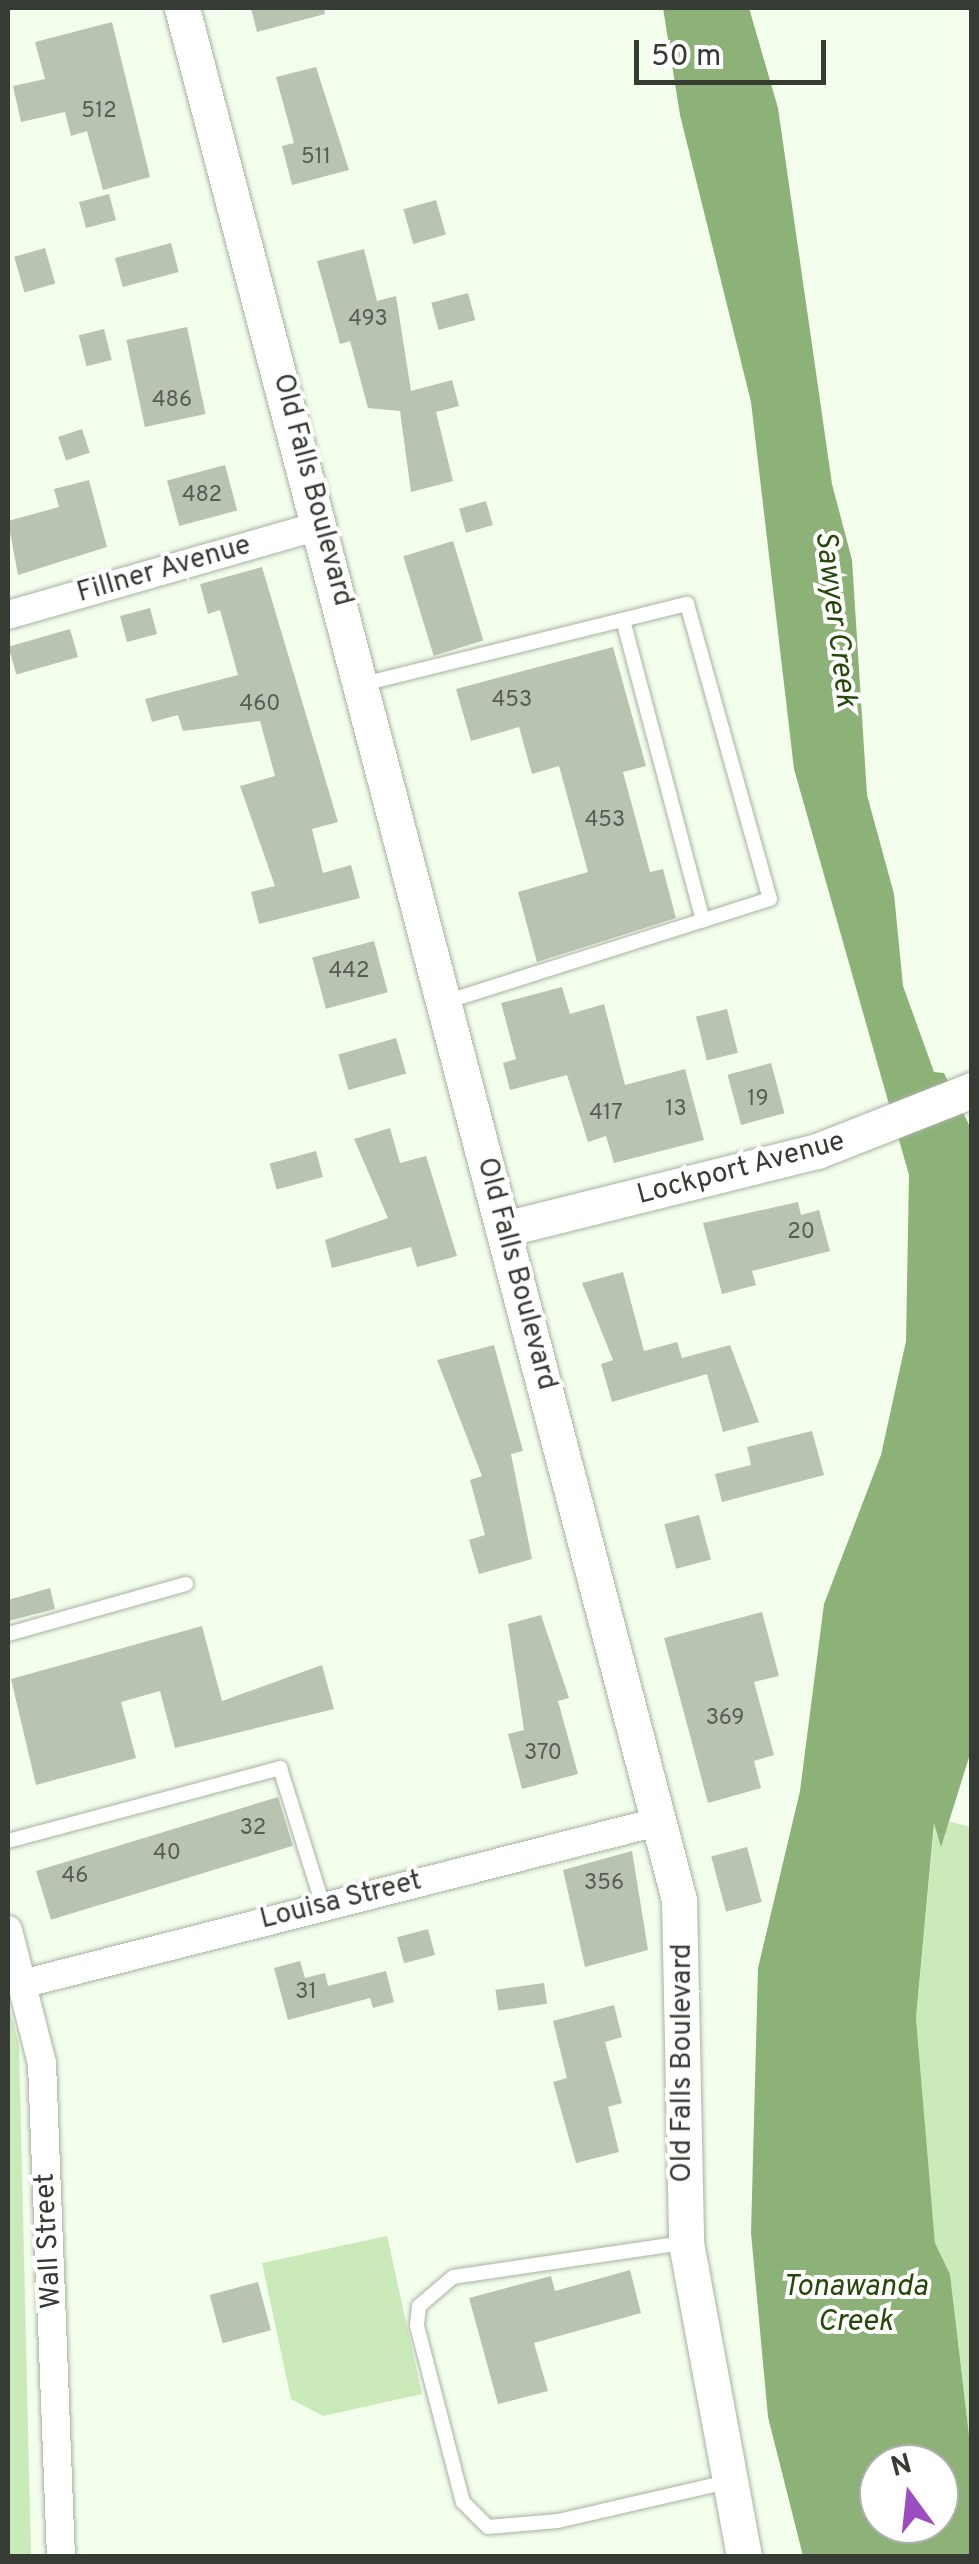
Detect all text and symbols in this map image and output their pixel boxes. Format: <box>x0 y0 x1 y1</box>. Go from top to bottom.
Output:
scale bar <box>639 20 832 82</box>
text: 50 m <box>651 39 721 76</box>
house number: 512 <box>81 99 117 125</box>
house number: 511 <box>301 145 331 171</box>
house number: 493 <box>348 307 388 333</box>
street label: Old Falls Boulevard <box>265 370 359 610</box>
house number: 486 <box>152 388 192 414</box>
house number: 482 <box>182 483 222 509</box>
street label: Fillner Avenue <box>73 529 255 611</box>
water label: Sawyer Creek <box>805 529 863 709</box>
house number: 453 <box>492 688 532 714</box>
house number: 460 <box>240 692 280 718</box>
house number: 453 <box>585 808 625 834</box>
house number: 442 <box>329 959 369 985</box>
house number: 19 <box>747 1087 769 1113</box>
house number: 13 <box>665 1097 687 1123</box>
house number: 417 <box>589 1101 623 1127</box>
street label: Lockport Avenue <box>633 1125 849 1213</box>
street label: Old Falls Boulevard <box>469 1154 563 1394</box>
house number: 20 <box>787 1220 815 1246</box>
house number: 369 <box>706 1706 744 1732</box>
house number: 370 <box>524 1741 562 1767</box>
house number: 32 <box>240 1816 266 1842</box>
house number: 40 <box>153 1841 181 1867</box>
house number: 46 <box>62 1864 88 1890</box>
street label: Louisa Street <box>257 1865 425 1937</box>
house number: 356 <box>584 1871 624 1897</box>
street label: Old Falls Boulevard <box>666 1943 700 2183</box>
house number: 31 <box>295 1980 317 2006</box>
street label: Wall Street <box>29 2172 69 2310</box>
water label: Tonawanda Creek <box>782 2270 928 2340</box>
north arrow <box>859 2444 959 2544</box>
text: N <box>887 2447 916 2487</box>

